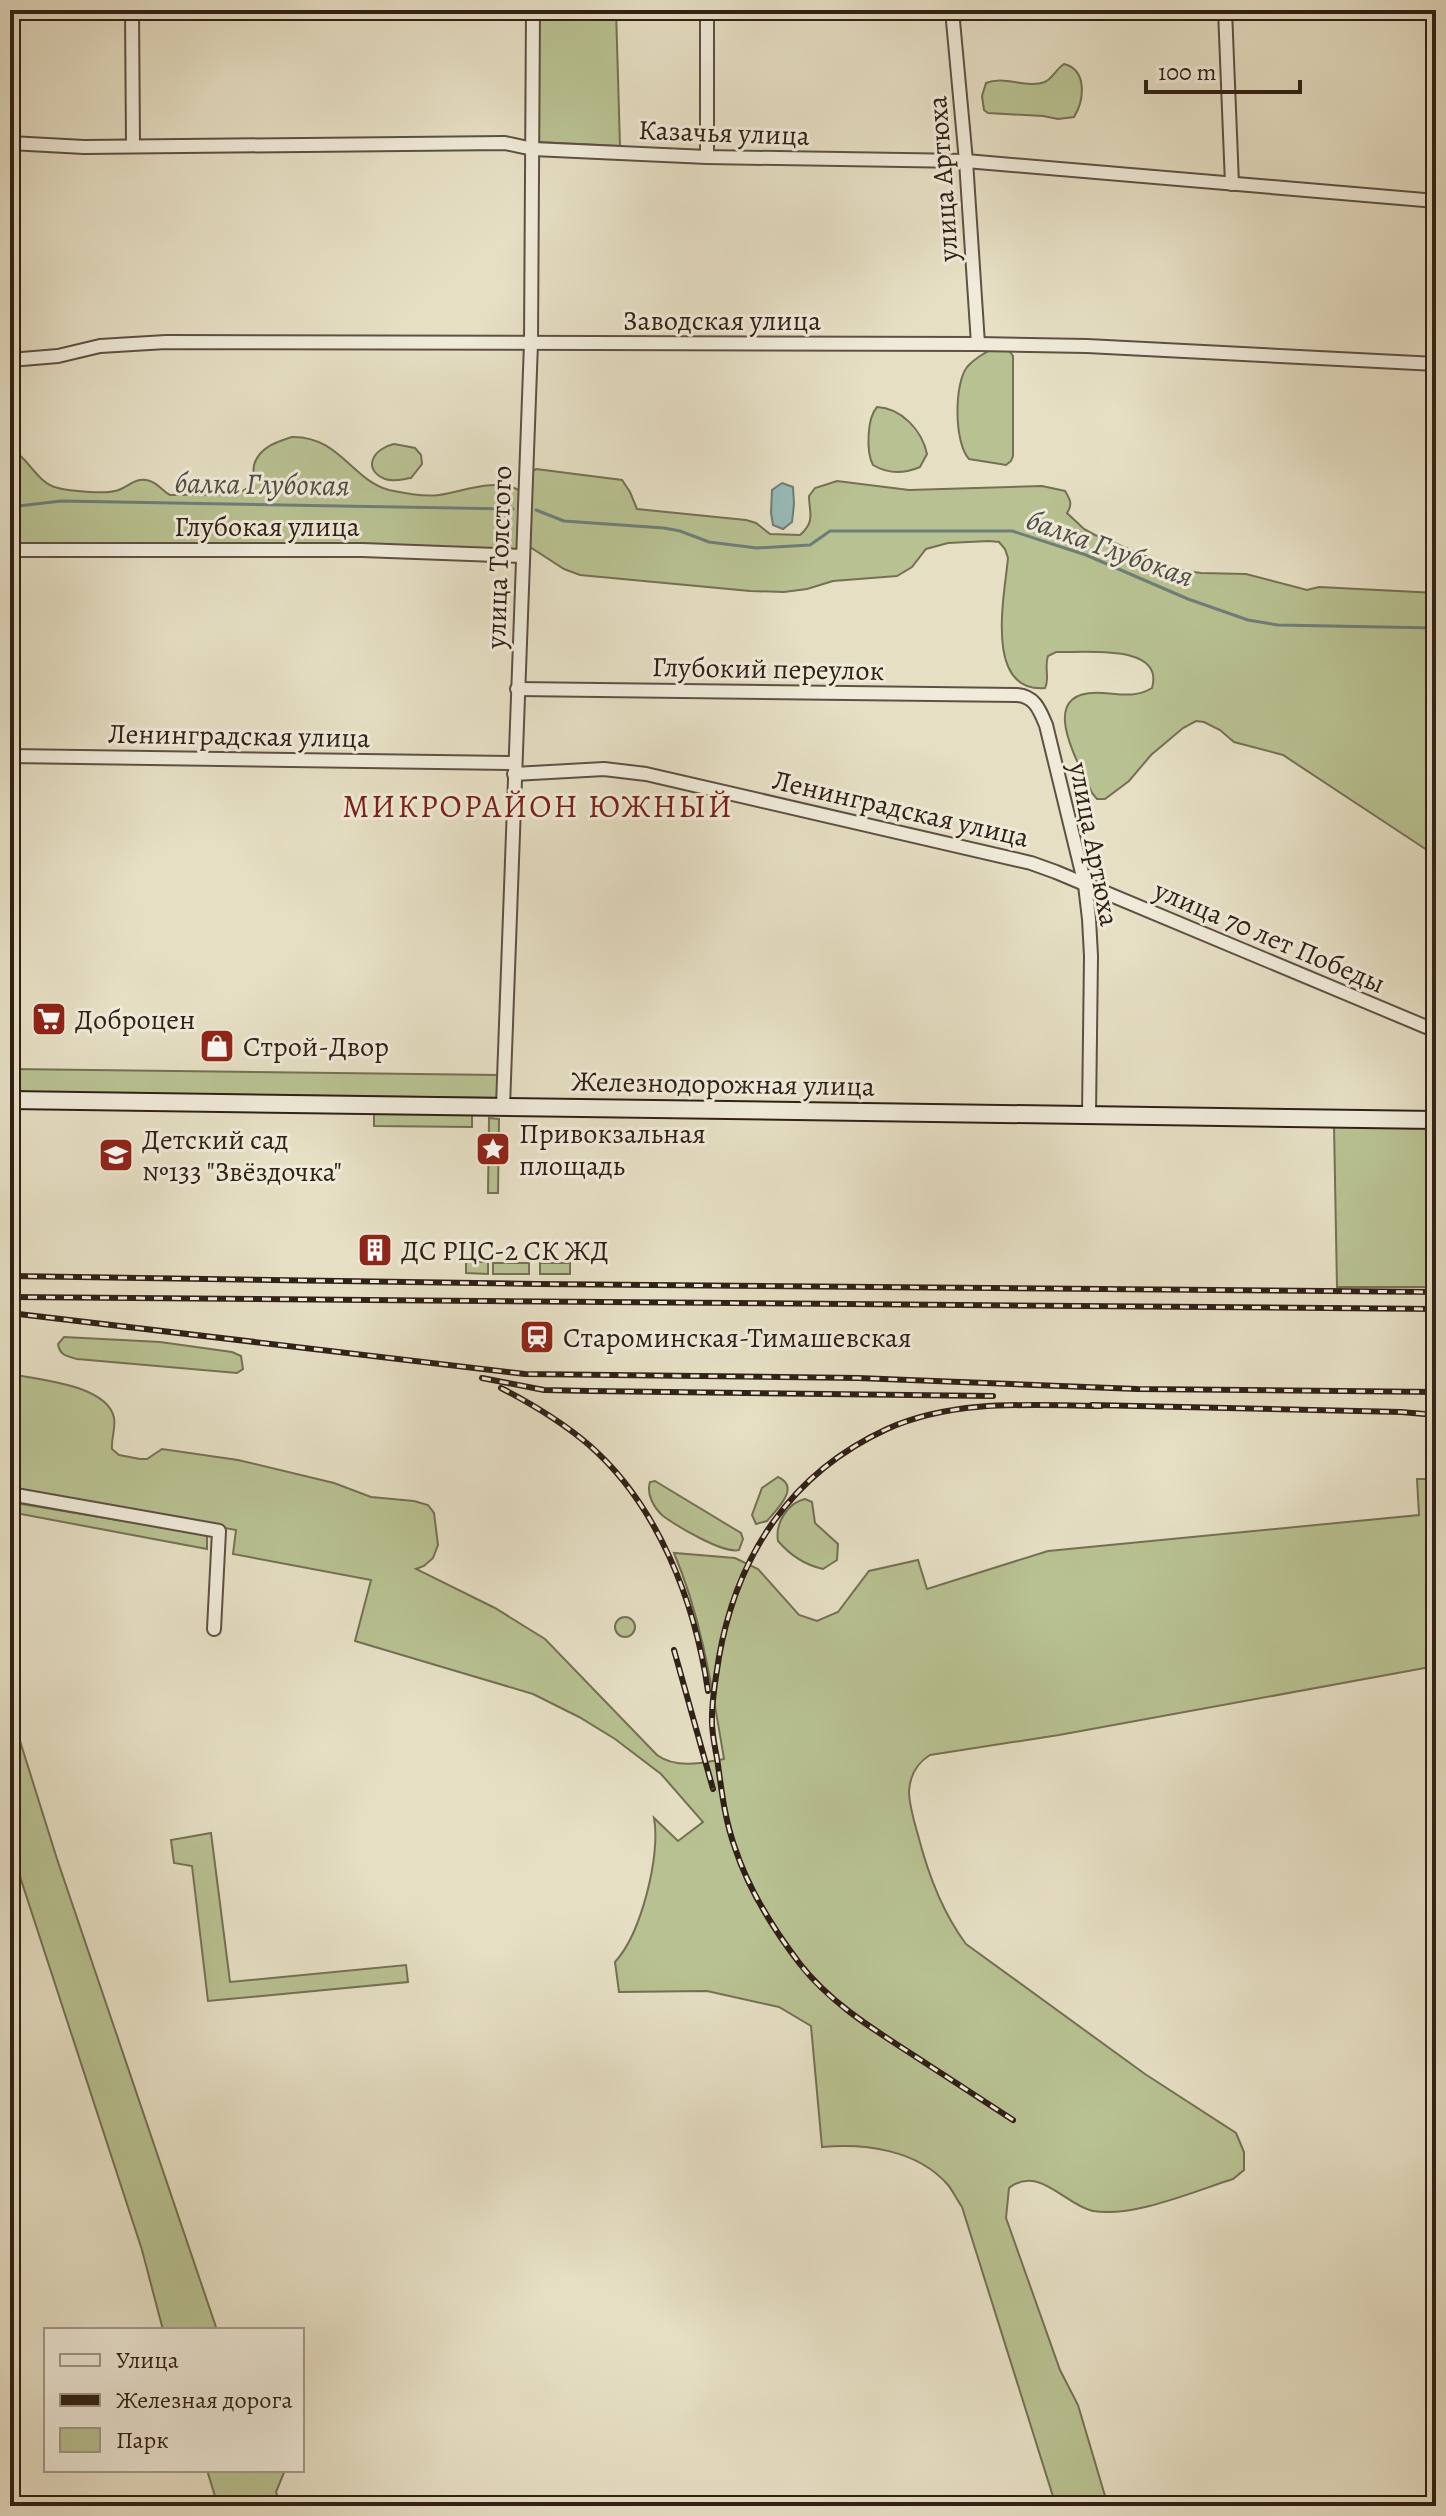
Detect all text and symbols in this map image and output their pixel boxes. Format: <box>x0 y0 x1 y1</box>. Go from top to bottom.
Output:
scale bar <box>1146 44 1300 94</box>
text: 100 m <box>1158 56 1217 88</box>
street label: улица Артюха <box>918 95 968 264</box>
street label: Казачья улица <box>638 111 810 155</box>
street label: Заводская улица <box>623 302 821 340</box>
water label: балка Глубокая <box>174 462 350 506</box>
street label: улица Толстого <box>477 465 521 650</box>
water label: балка Глубокая <box>1021 499 1199 597</box>
street label: Глубокая улица <box>174 508 360 546</box>
street label: Глубокий переулок <box>652 648 884 690</box>
street label: Ленинградская улица <box>108 715 370 757</box>
street label: улица Артюха <box>1059 758 1129 929</box>
street label: Ленинградская улица <box>769 761 1033 857</box>
district label: МИКРОРАЙОН ЮЖНЫЙ <box>342 784 734 828</box>
street label: улица 70 лет Победы <box>1147 871 1391 1003</box>
supermarket icon: Доброцен <box>30 1000 68 1038</box>
place label: Доброцен <box>75 1001 195 1039</box>
shop icon: Строй-Двор <box>198 1027 236 1065</box>
place label: Строй-Двор <box>243 1028 389 1066</box>
street label: Железнодорожная улица <box>571 1062 875 1106</box>
place label: Привокзальная площадь <box>519 1115 706 1185</box>
place label: Детский сад №133 "Звёздочка" <box>142 1121 342 1191</box>
place icon: Привокзальная площадь <box>474 1130 512 1168</box>
school or university icon: Детский сад №133 "Звёздочка" <box>97 1136 135 1174</box>
building icon: ДС РЦС-2 СК ЖД <box>356 1231 394 1269</box>
place label: ДС РЦС-2 СК ЖД <box>401 1232 609 1270</box>
station icon: Староминская-Тимашевская <box>518 1318 556 1356</box>
place label: Староминская-Тимашевская <box>563 1319 911 1357</box>
legend <box>44 2328 304 2472</box>
text: Улица <box>116 2344 179 2376</box>
text: Железная дорога <box>116 2384 292 2416</box>
text: Парк <box>116 2424 169 2456</box>

